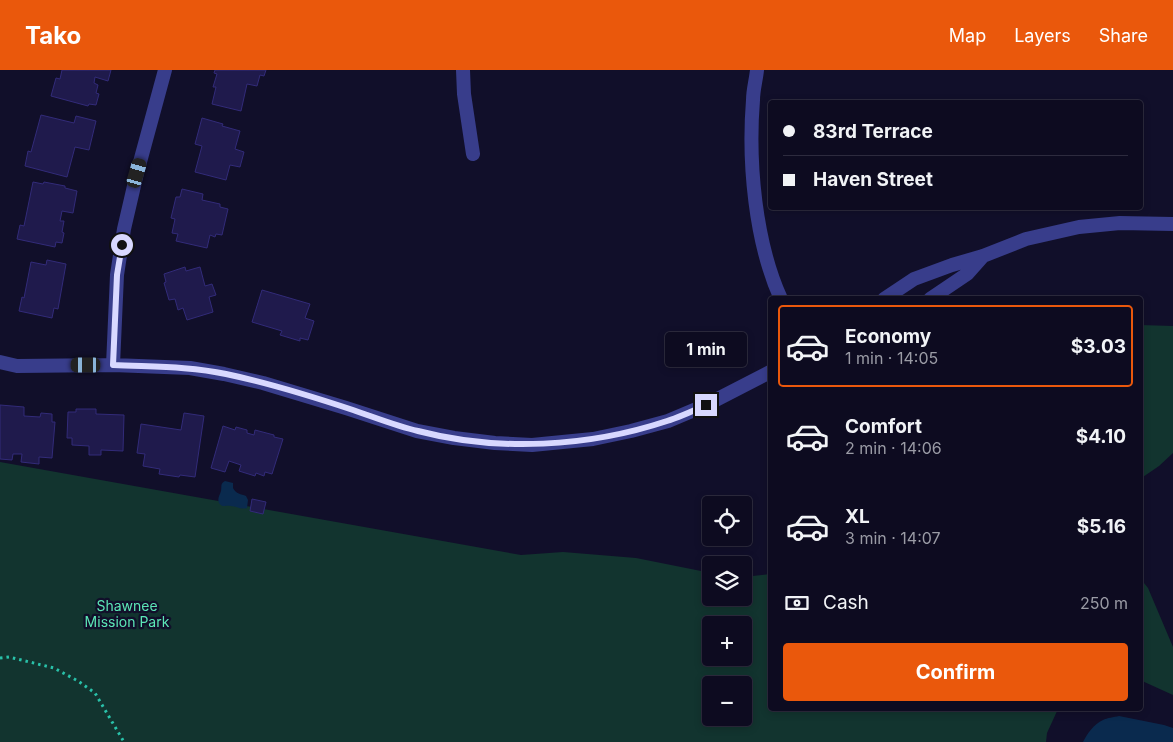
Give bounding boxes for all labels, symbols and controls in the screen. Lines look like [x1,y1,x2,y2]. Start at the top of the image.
text: Tako [25,21,81,50]
text: Map [949,25,986,46]
text: Layers [1014,25,1071,46]
text: Share [1099,25,1148,46]
text: 83rd Terrace [813,120,933,143]
car [125,157,148,189]
text: Haven Street [813,168,933,191]
route start [111,234,133,256]
icon: car [785,324,830,369]
text: Economy [845,325,931,348]
callout: 1 min [665,332,747,368]
text: $3.03 [1071,335,1126,358]
text: 1 min [686,339,726,359]
text: 1 min · 14:05 [845,348,938,368]
car [71,358,101,373]
route end [695,394,717,416]
icon: car [785,414,830,459]
text: Comfort [845,415,922,438]
text: $4.10 [1076,425,1126,448]
text: 2 min · 14:06 [845,438,942,458]
map controls [702,496,752,726]
button: locate [702,496,752,546]
icon: car [785,504,830,549]
text: XL [845,505,870,528]
text: $5.16 [1077,515,1126,538]
text: 3 min · 14:07 [845,528,941,548]
button: layers [702,556,752,606]
icon: cash [783,589,811,617]
text: Cash [823,591,869,614]
text: 250 m [1080,593,1128,613]
park label: Shawnee Mission Park [85,597,170,630]
button: + [702,616,752,666]
button: Confirm [783,643,1128,701]
button: − [702,676,752,726]

